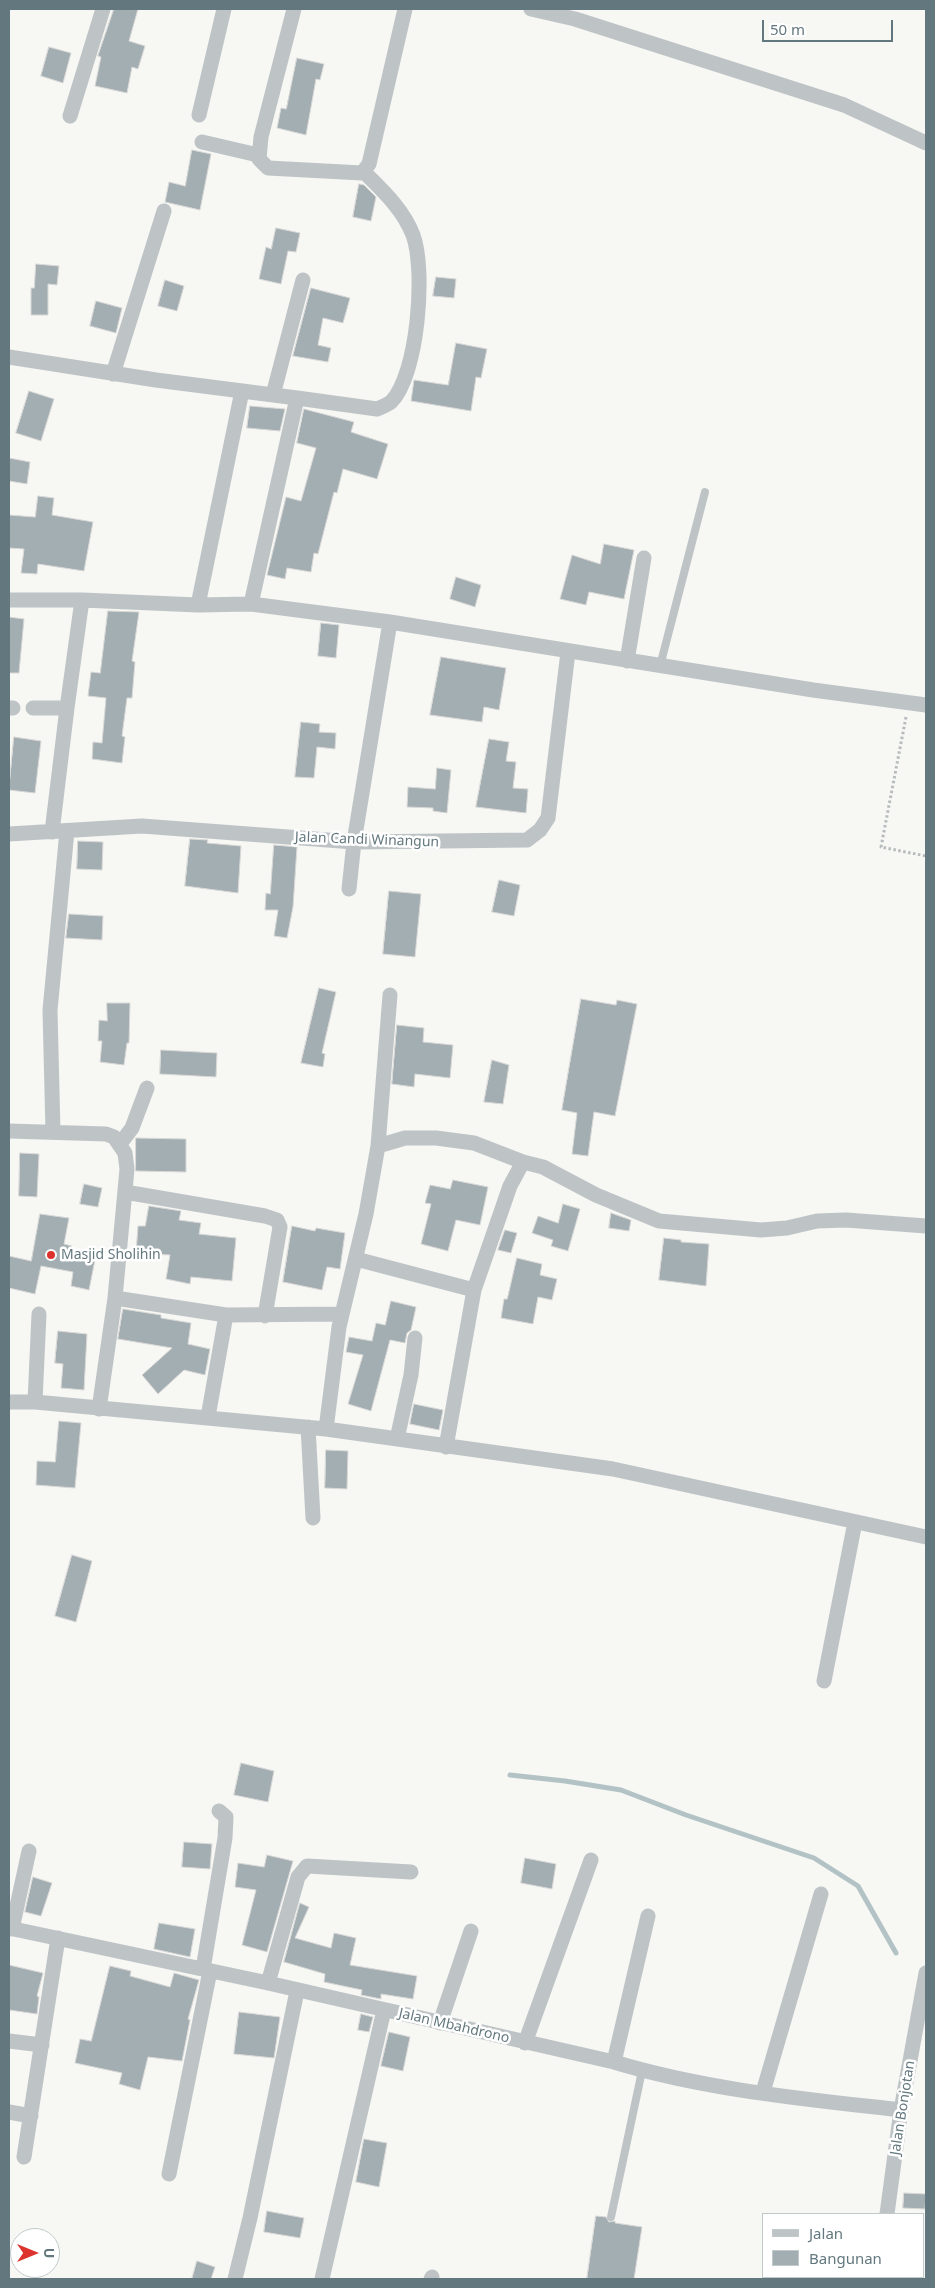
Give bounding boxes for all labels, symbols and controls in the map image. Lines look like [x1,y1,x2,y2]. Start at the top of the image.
scale bar [765,10,896,42]
text: 50 m [770,19,805,39]
street label: Jalan Candi Winangun [295,829,439,851]
place label: Masjid Sholihin [61,1247,161,1263]
marker: Masjid Sholihin [45,1249,57,1261]
street label: Jalan Mbahdrono [397,2005,511,2047]
street label: Jalan Bonjotan [887,2060,919,2156]
legend [762,2213,925,2278]
text: Jalan [809,2223,843,2243]
north arrow [10,2228,60,2278]
text: U [40,2248,59,2258]
text: Bangunan [809,2248,882,2268]

